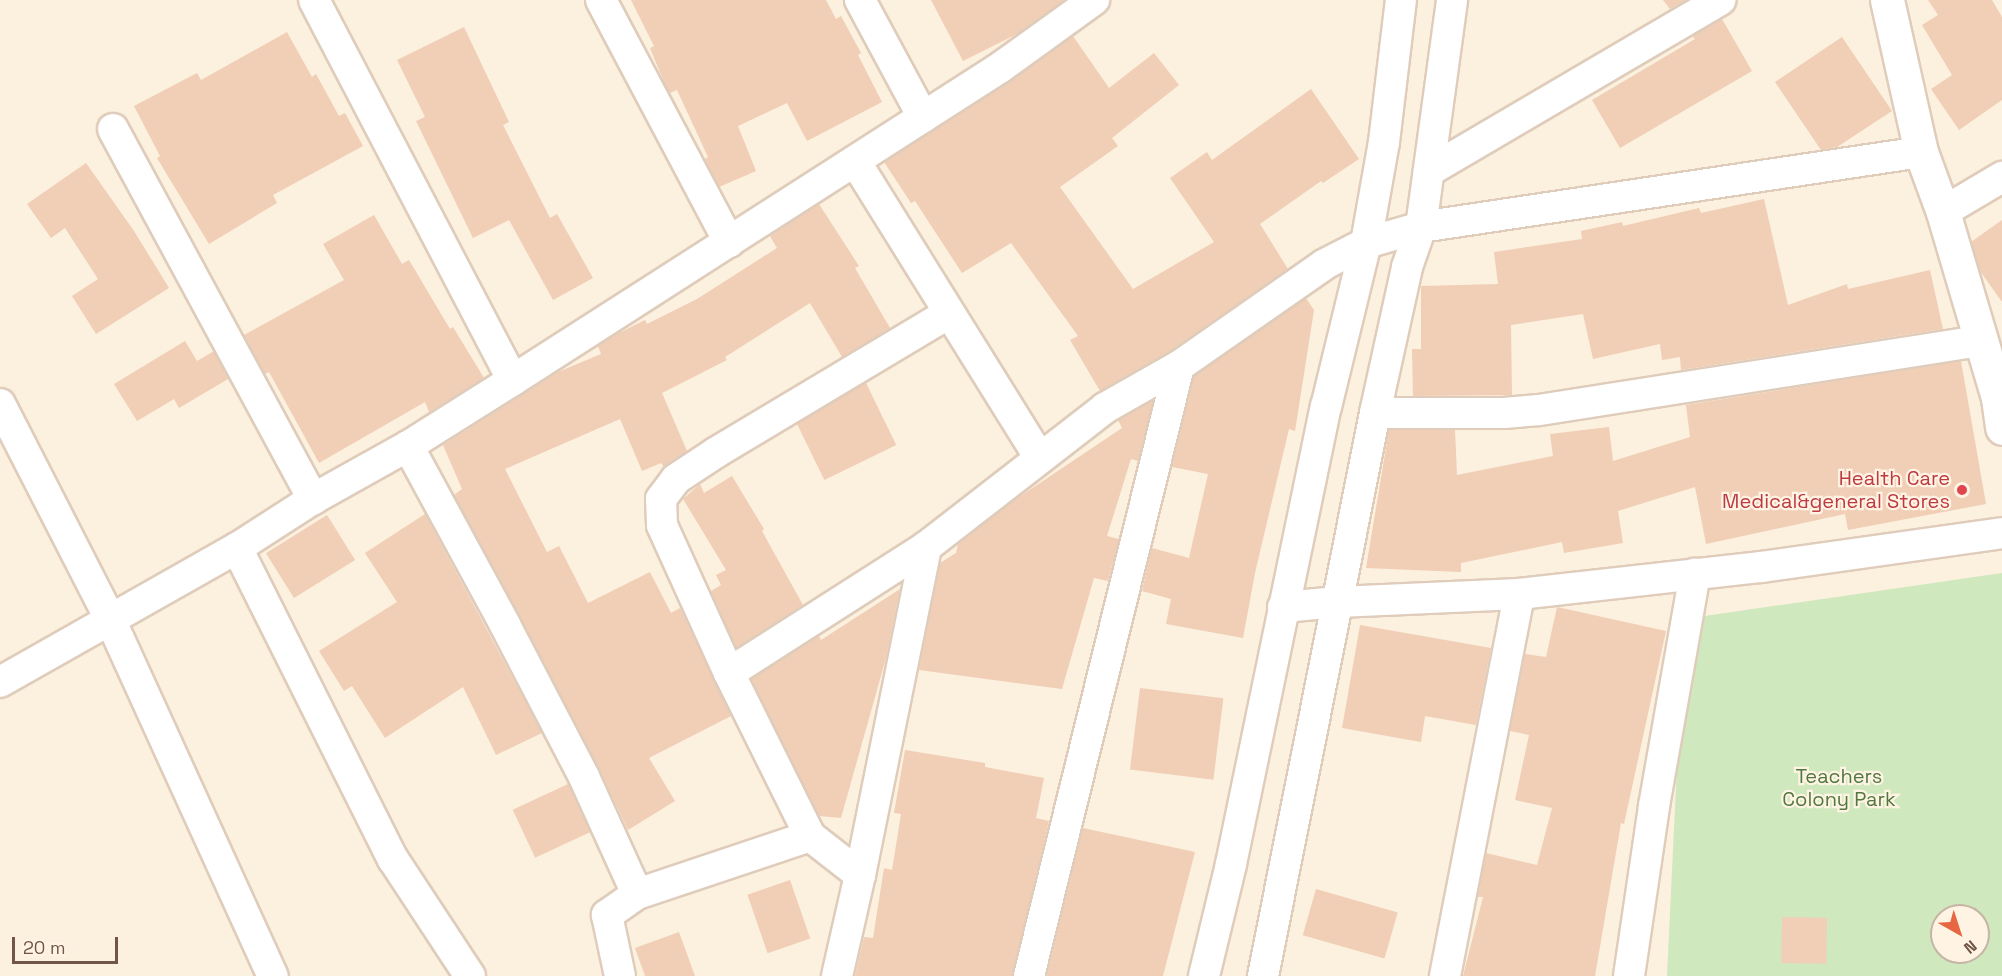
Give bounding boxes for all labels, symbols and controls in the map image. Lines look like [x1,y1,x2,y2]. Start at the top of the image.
place label: Health Care Medical&general Stores [1722,466,1950,513]
marker: Health Care Medical&general Stores [1955,483,1969,497]
park label: Teachers Colony Park [1782,765,1896,812]
north arrow [1930,904,1990,964]
scale bar [15,925,122,963]
text: N [1960,935,1981,958]
text: 20 m [23,936,66,959]

